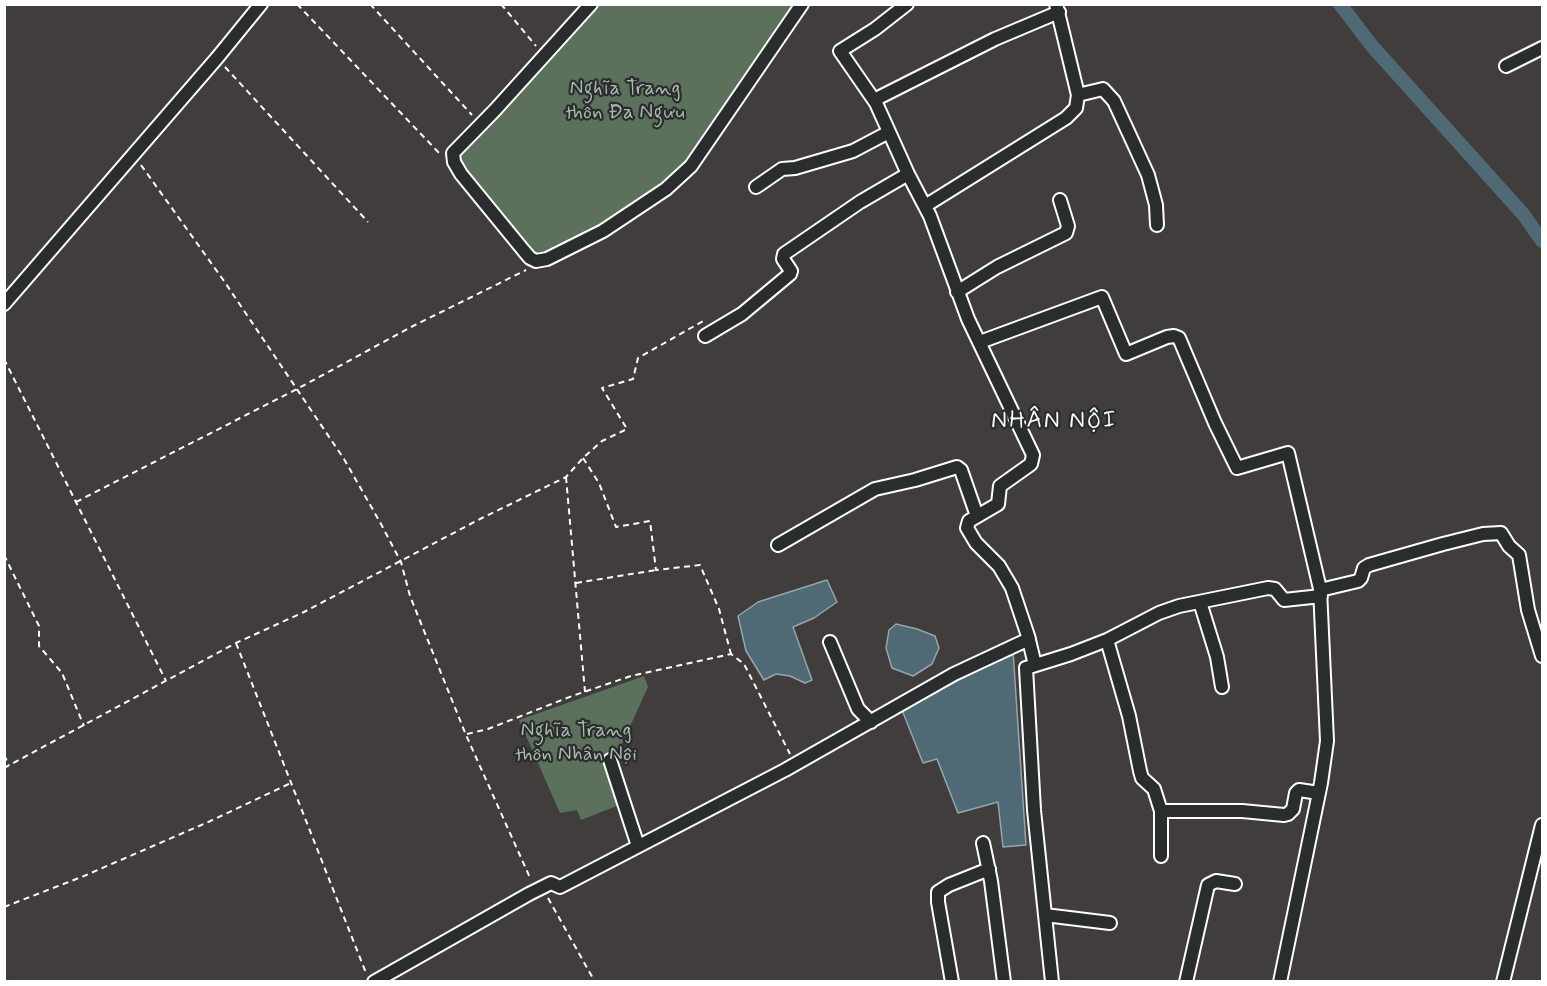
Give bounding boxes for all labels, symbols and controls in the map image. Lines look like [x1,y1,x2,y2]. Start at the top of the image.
park label: Nghĩa Trang thôn Đa Ngưu [565,77,685,127]
district label: NHÂN NỘI [992,408,1116,436]
park label: Nghĩa Trang thôn Nhân Nội [515,719,637,769]

